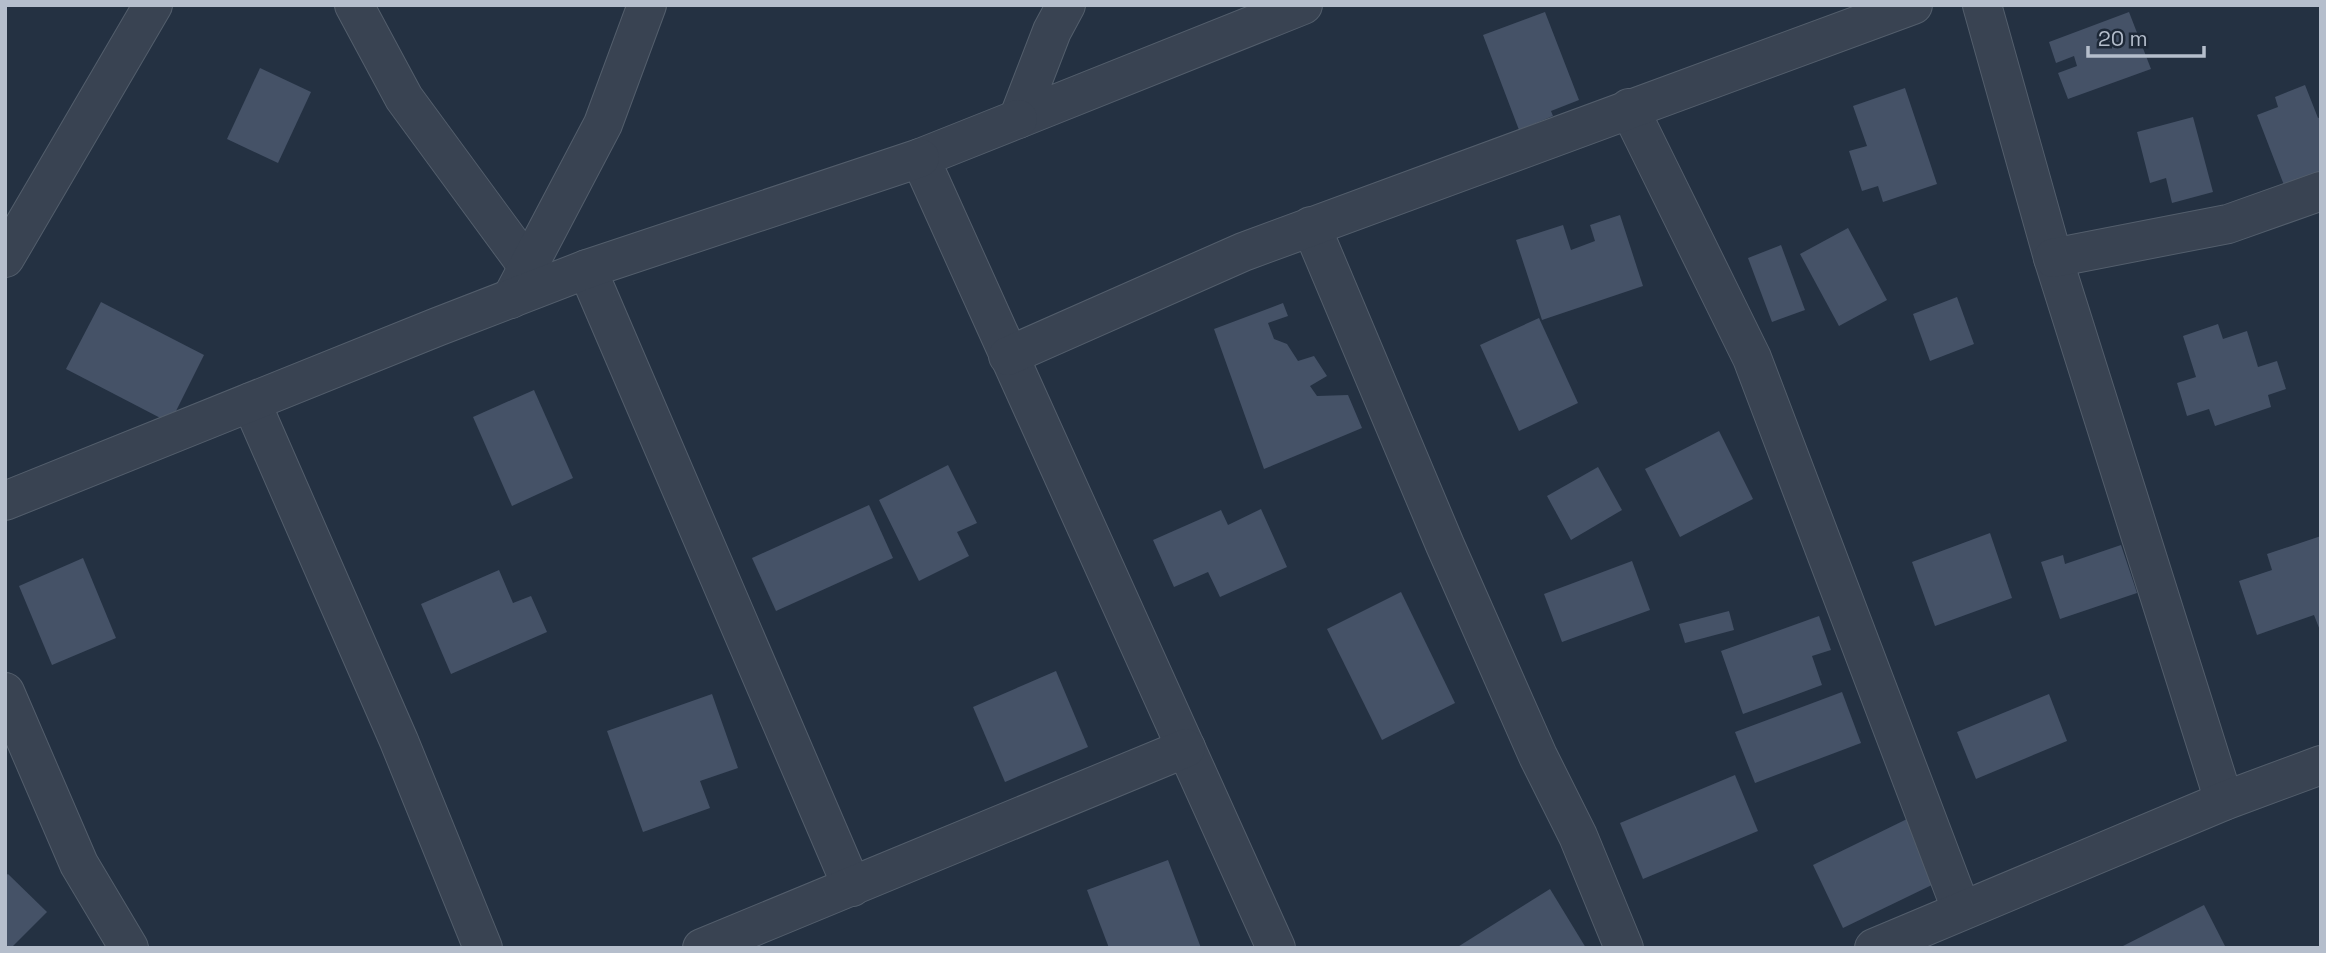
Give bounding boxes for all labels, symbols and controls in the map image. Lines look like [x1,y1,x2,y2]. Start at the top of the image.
scale bar [2088,14,2204,58]
text: 20 m [2098,25,2148,52]

